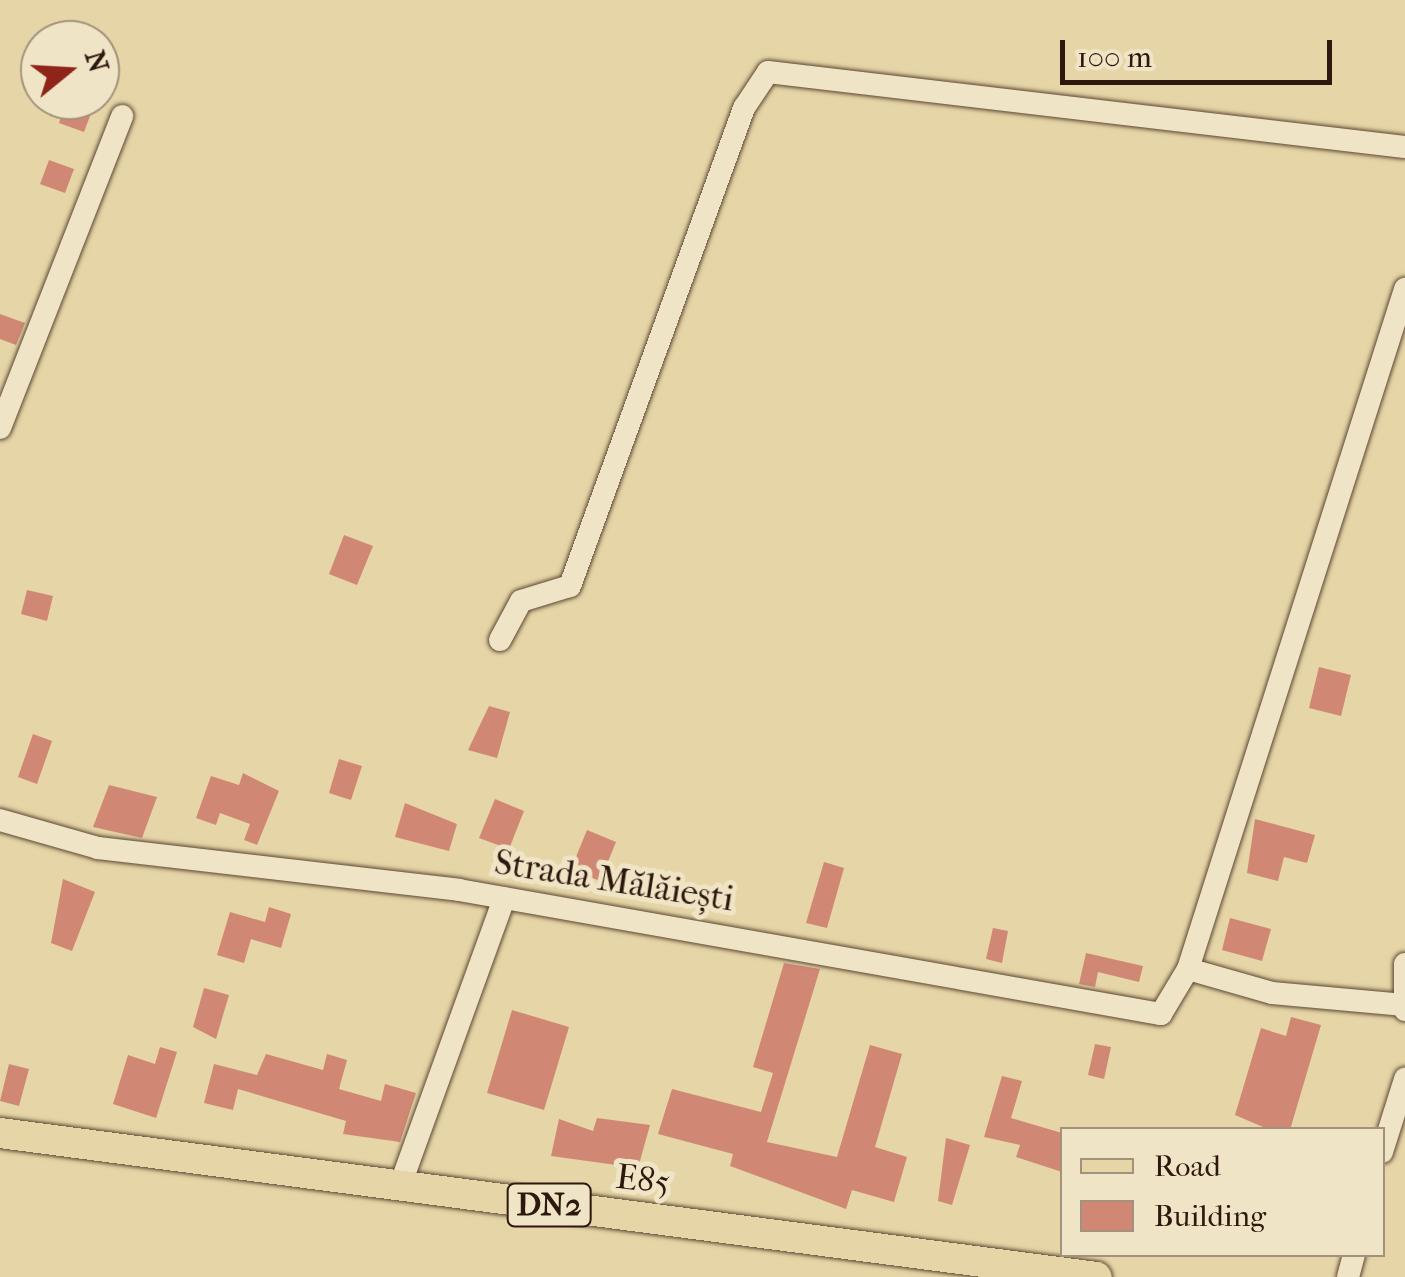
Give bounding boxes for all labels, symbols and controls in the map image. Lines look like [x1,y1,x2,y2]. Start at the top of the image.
north arrow [20,20,120,120]
scale bar [1065,20,1338,82]
text: 100 m [1077,40,1152,75]
text: N [78,46,116,76]
street label: Strada Mălăiești [491,841,737,921]
legend [1060,1127,1385,1257]
text: Road [1154,1149,1221,1184]
street label: E85 [614,1156,672,1204]
road number: DN2 [506,1178,592,1232]
text: Building [1154,1199,1266,1234]

